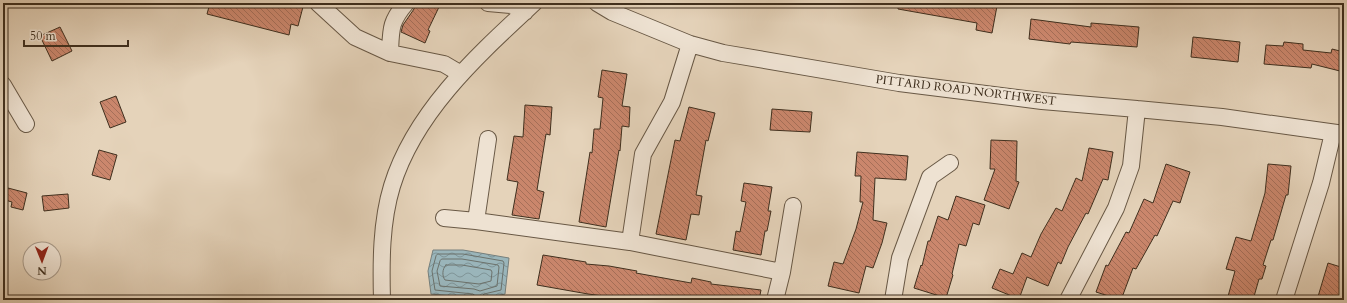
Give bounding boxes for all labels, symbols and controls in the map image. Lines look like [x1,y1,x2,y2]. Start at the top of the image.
scale bar [24,22,128,48]
text: 50 m [30,28,57,44]
street label: PITTARD ROAD NORTHWEST [875,71,1058,109]
north arrow [22,241,62,281]
text: N [37,263,47,278]

